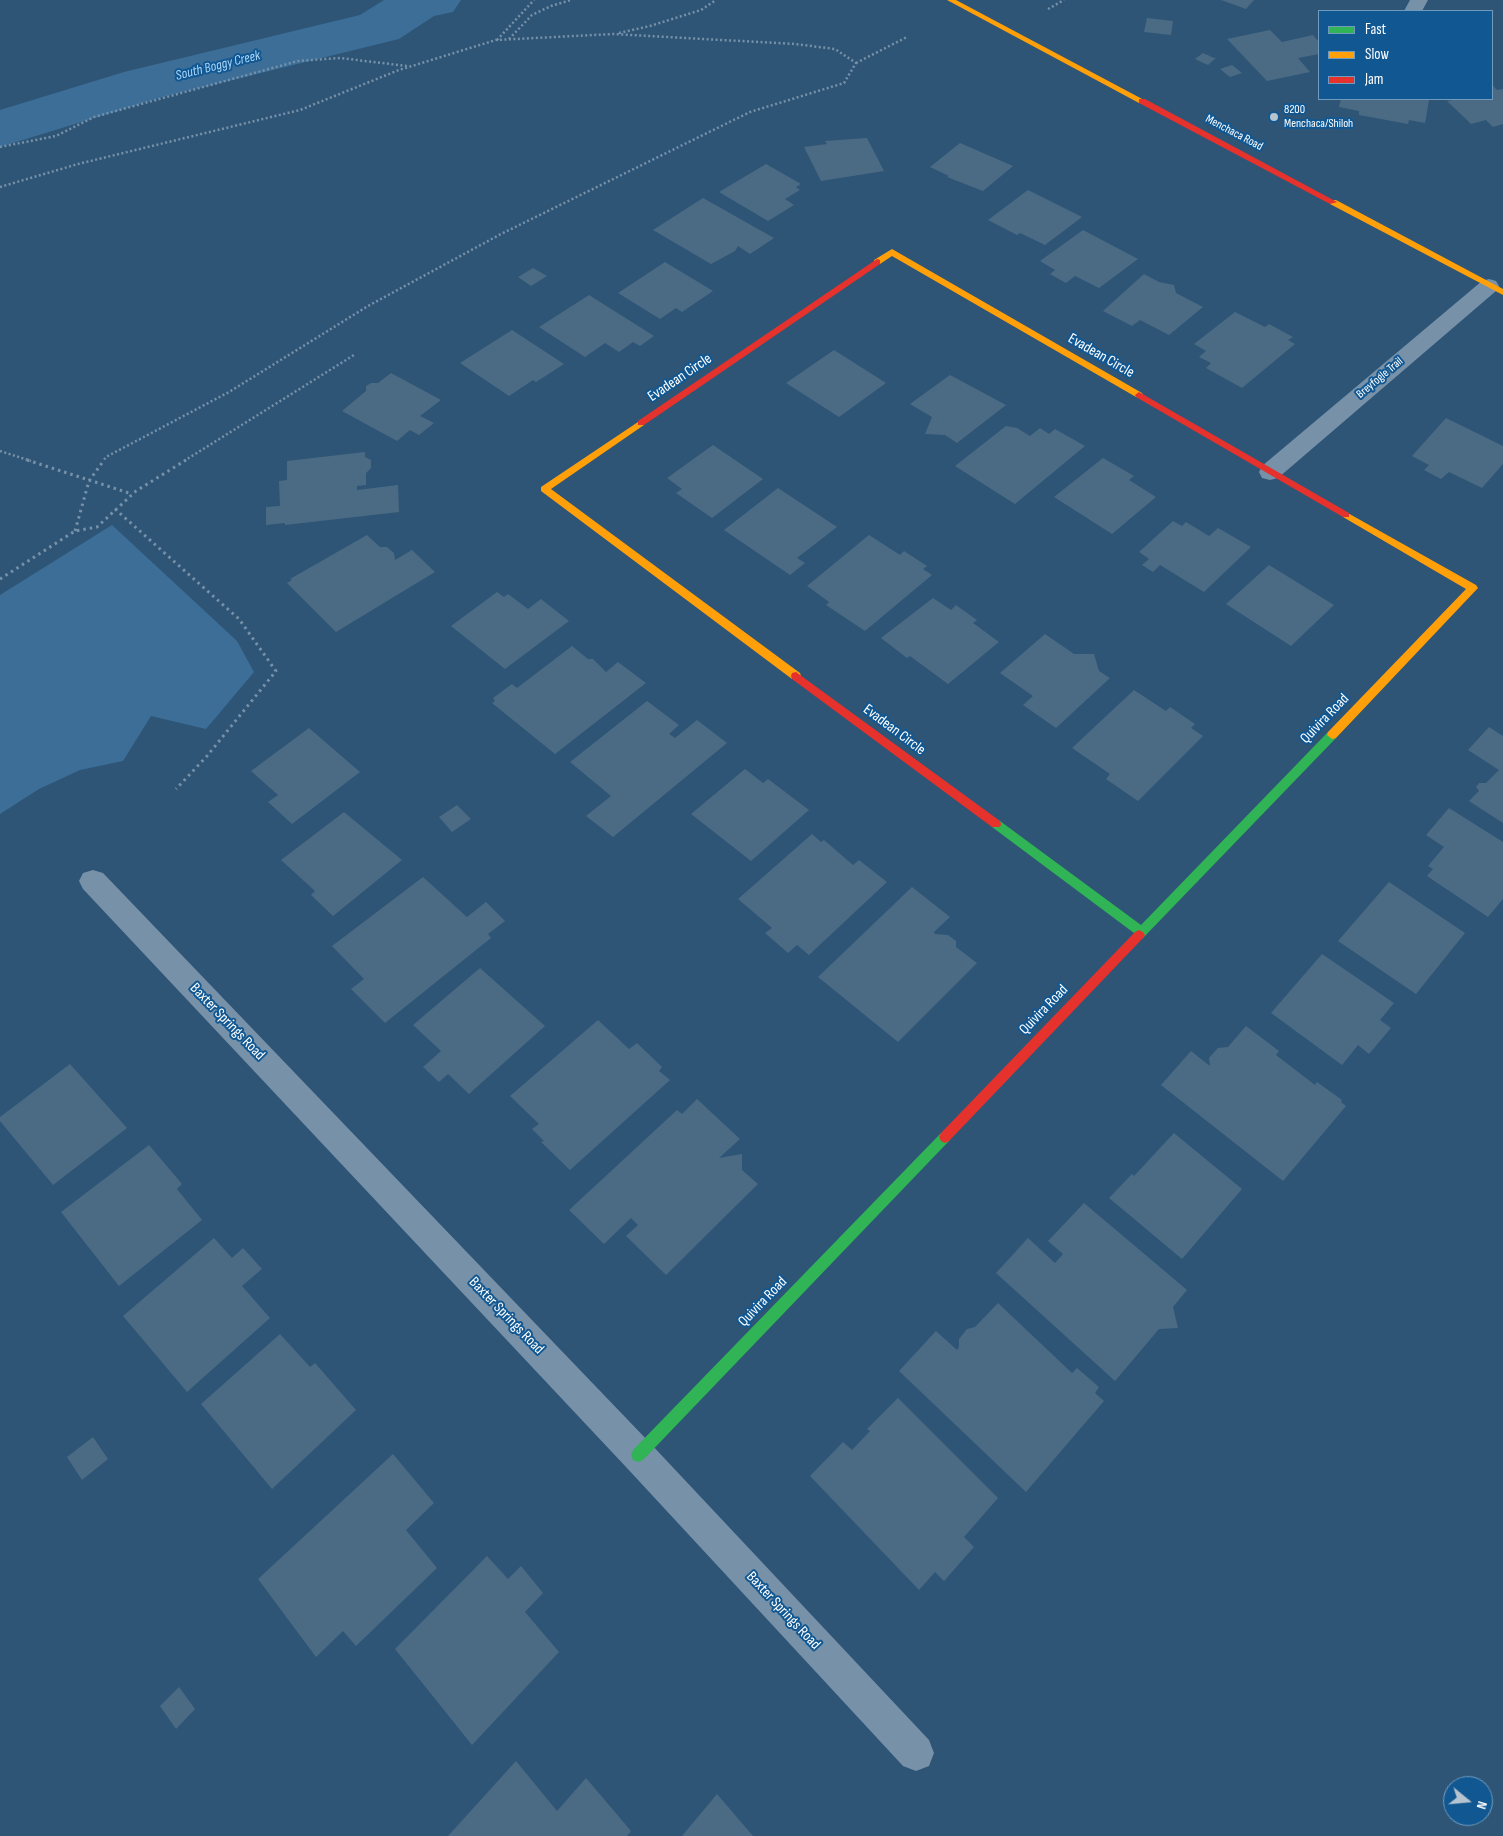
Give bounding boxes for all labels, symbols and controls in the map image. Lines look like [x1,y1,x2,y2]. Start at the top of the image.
legend [1318,10,1493,100]
text: Fast [1365,20,1386,39]
text: Slow [1365,45,1389,64]
water label: South Boggy Creek [174,47,262,85]
text: Jam [1365,70,1383,89]
place label: 8200 Menchaca/Shiloh [1284,103,1353,131]
marker: 8200 Menchaca/Shiloh [1268,111,1280,123]
street label: Menchaca Road [1203,112,1265,154]
street label: Evadean Circle [1065,330,1137,382]
street label: Evadean Circle [645,350,715,406]
street label: Breyfogle Trail [1354,354,1406,402]
street label: Quivira Road [1297,690,1353,748]
street label: Evadean Circle [859,701,929,759]
street label: Baxter Springs Road [186,980,268,1064]
street label: Quivira Road [1016,981,1072,1039]
street label: Quivira Road [735,1273,791,1331]
street label: Baxter Springs Road [465,1274,547,1358]
street label: Baxter Springs Road [742,1568,824,1654]
north arrow [1443,1776,1493,1826]
text: N [1473,1799,1491,1811]

